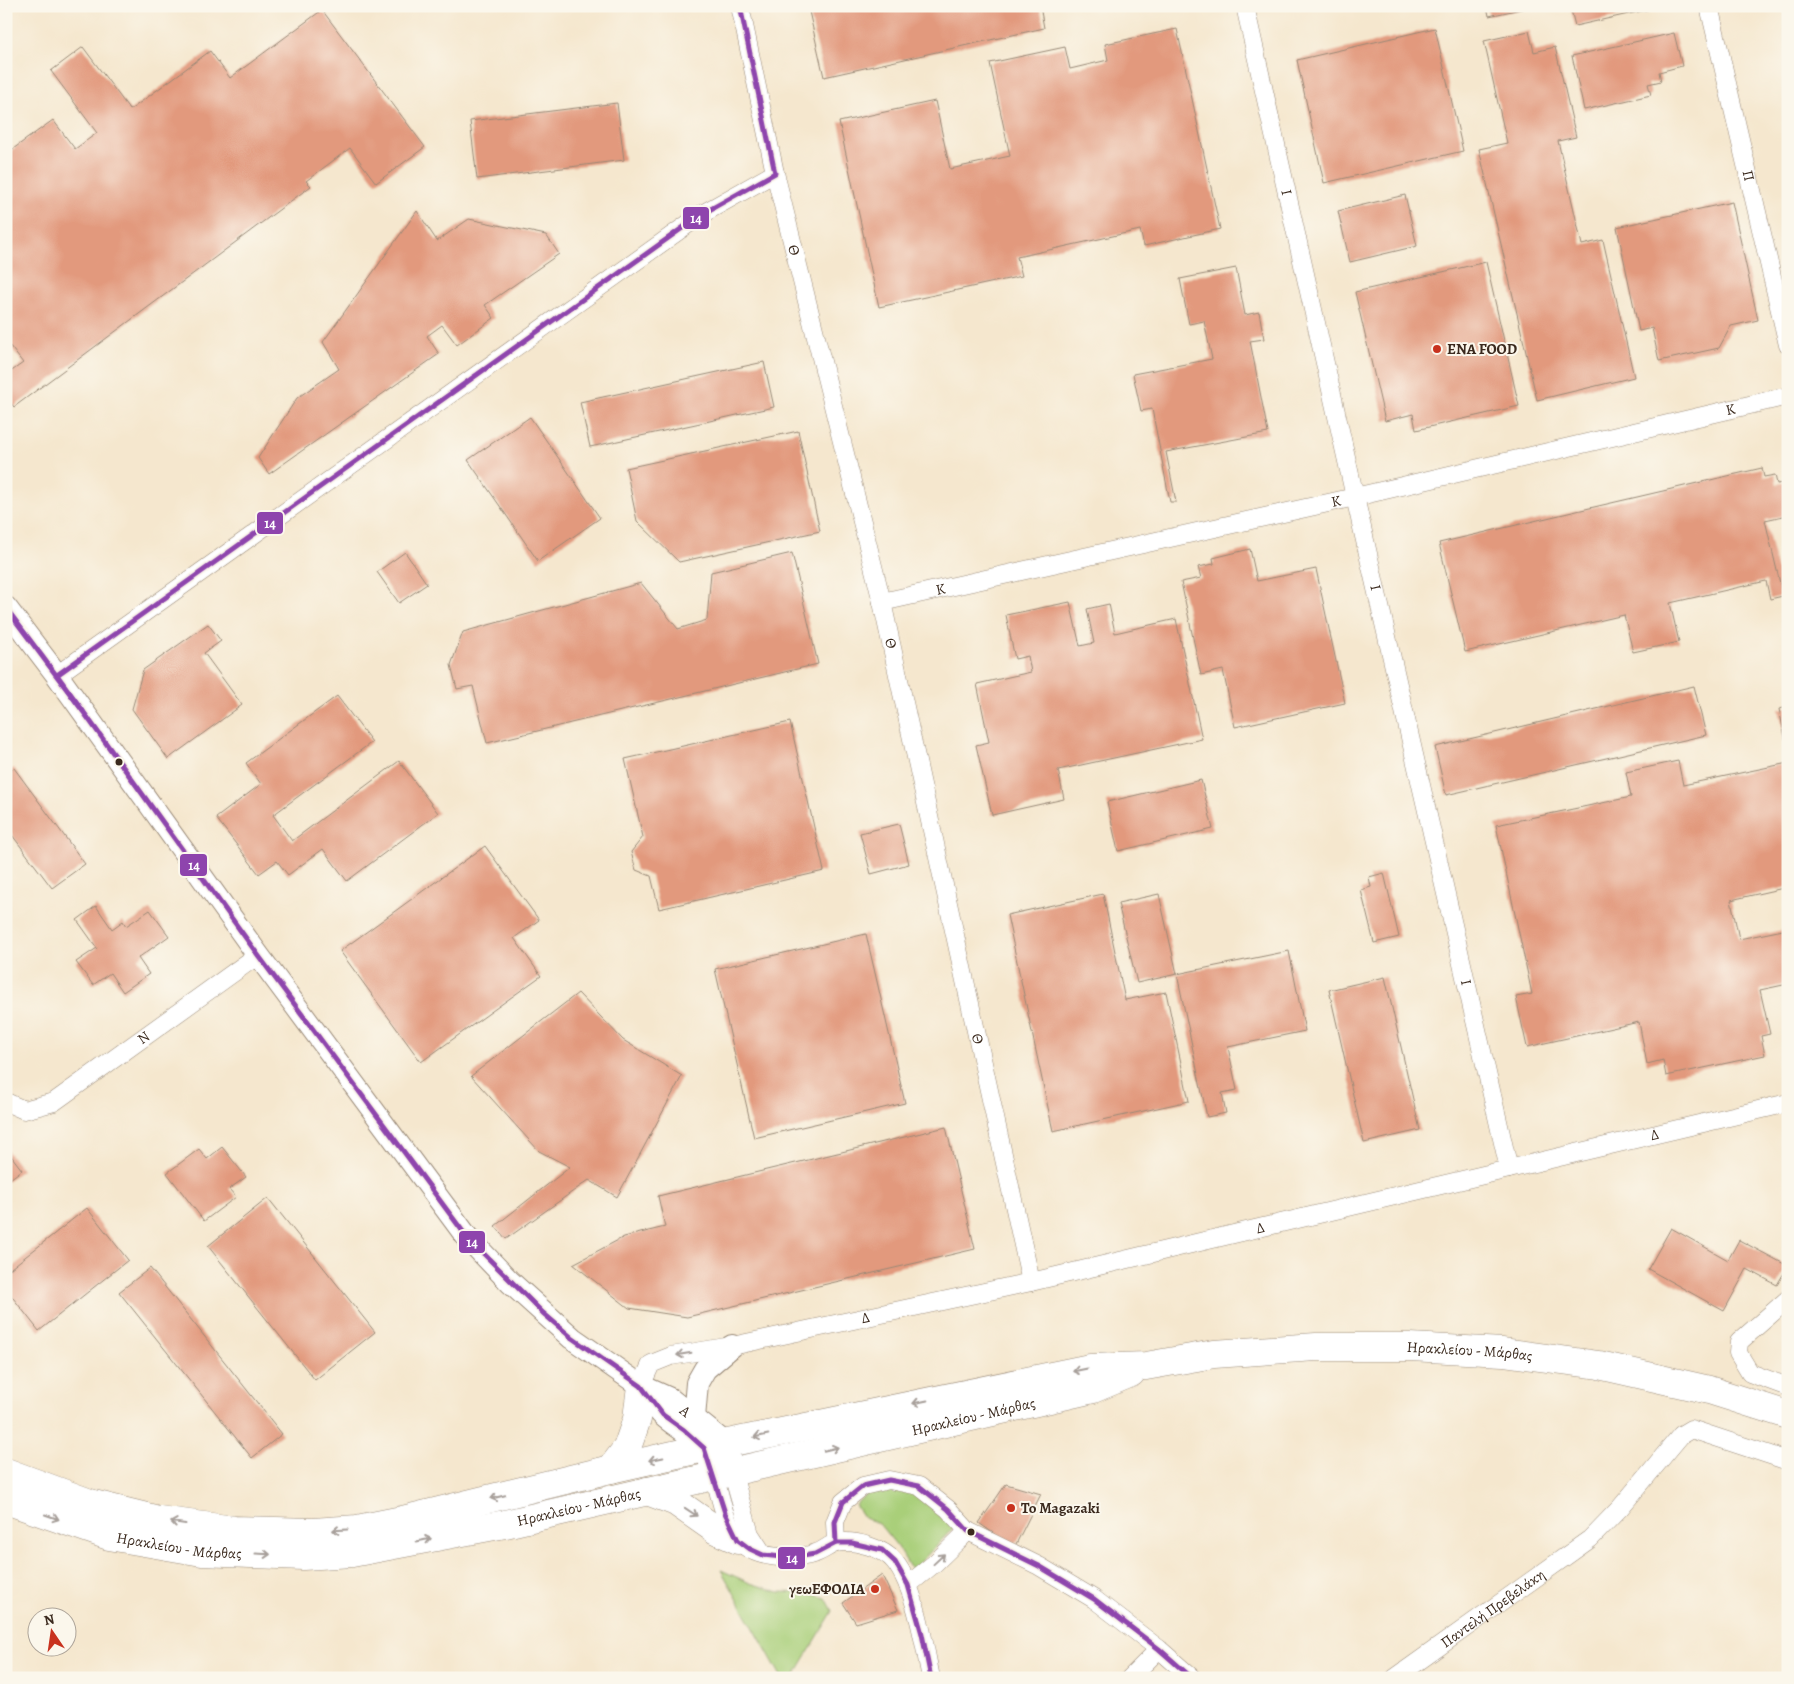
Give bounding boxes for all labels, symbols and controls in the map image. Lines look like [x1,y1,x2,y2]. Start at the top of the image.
street label: Π [1738,168,1759,183]
street label: Ι [1276,188,1297,197]
line badge: 14 [682,206,710,230]
text: 14 [690,209,702,228]
street label: Θ [783,243,805,257]
place label: ENA FOOD [1447,339,1517,359]
marker: ENA FOOD [1431,343,1443,355]
street label: Κ [1724,398,1738,420]
street label: Κ [1329,490,1343,512]
line badge: 14 [256,511,284,535]
text: 14 [264,514,276,533]
street label: Κ [934,578,948,600]
street label: Ι [1365,583,1386,592]
street label: Θ [880,636,902,650]
unlabelled marker [114,757,124,767]
line badge: 14 [179,853,208,877]
text: 14 [188,856,200,875]
street label: Ι [1456,977,1477,987]
street label: Ν [133,1026,154,1049]
street label: Θ [967,1032,989,1046]
street label: Δ [1648,1124,1661,1145]
street label: Δ [1254,1217,1267,1238]
line badge: 14 [458,1230,486,1254]
text: 14 [466,1233,478,1252]
street label: Δ [859,1307,872,1328]
street label: Ηρακλείου - Μάρθας [1406,1337,1534,1366]
one-way arrow [676,1350,692,1360]
one-way arrow [1072,1366,1088,1375]
street label: Ηρακλείου - Μάρθας [910,1393,1037,1440]
one-way arrow [913,1398,929,1407]
street label: Α [675,1400,695,1422]
one-way arrow [754,1432,770,1441]
one-way arrow [823,1443,839,1453]
one-way arrow [649,1455,665,1464]
street label: Ηρακλείου - Μάρθας [515,1483,642,1531]
one-way arrow [491,1492,507,1502]
place label: To Magazaki [1021,1498,1100,1518]
marker: To Magazaki [1005,1502,1017,1514]
one-way arrow [684,1507,698,1517]
one-way arrow [44,1512,60,1522]
one-way arrow [170,1518,186,1528]
one-way arrow [332,1526,348,1535]
street label: Ηρακλείου - Μάρθας [115,1527,242,1564]
unlabelled marker [966,1527,976,1537]
one-way arrow [415,1535,431,1544]
line badge: 14 [777,1546,806,1570]
text: 14 [786,1549,798,1568]
one-way arrow [254,1550,270,1559]
one-way arrow [932,1553,945,1565]
street label: Παντελή Πρεβελάκη [1437,1564,1549,1652]
place label: γεωΕΦΟΔΙΑ [789,1579,866,1599]
marker: γεωΕΦΟΔΙΑ [869,1583,881,1595]
north arrow [28,1606,78,1656]
text: N [42,1609,56,1630]

